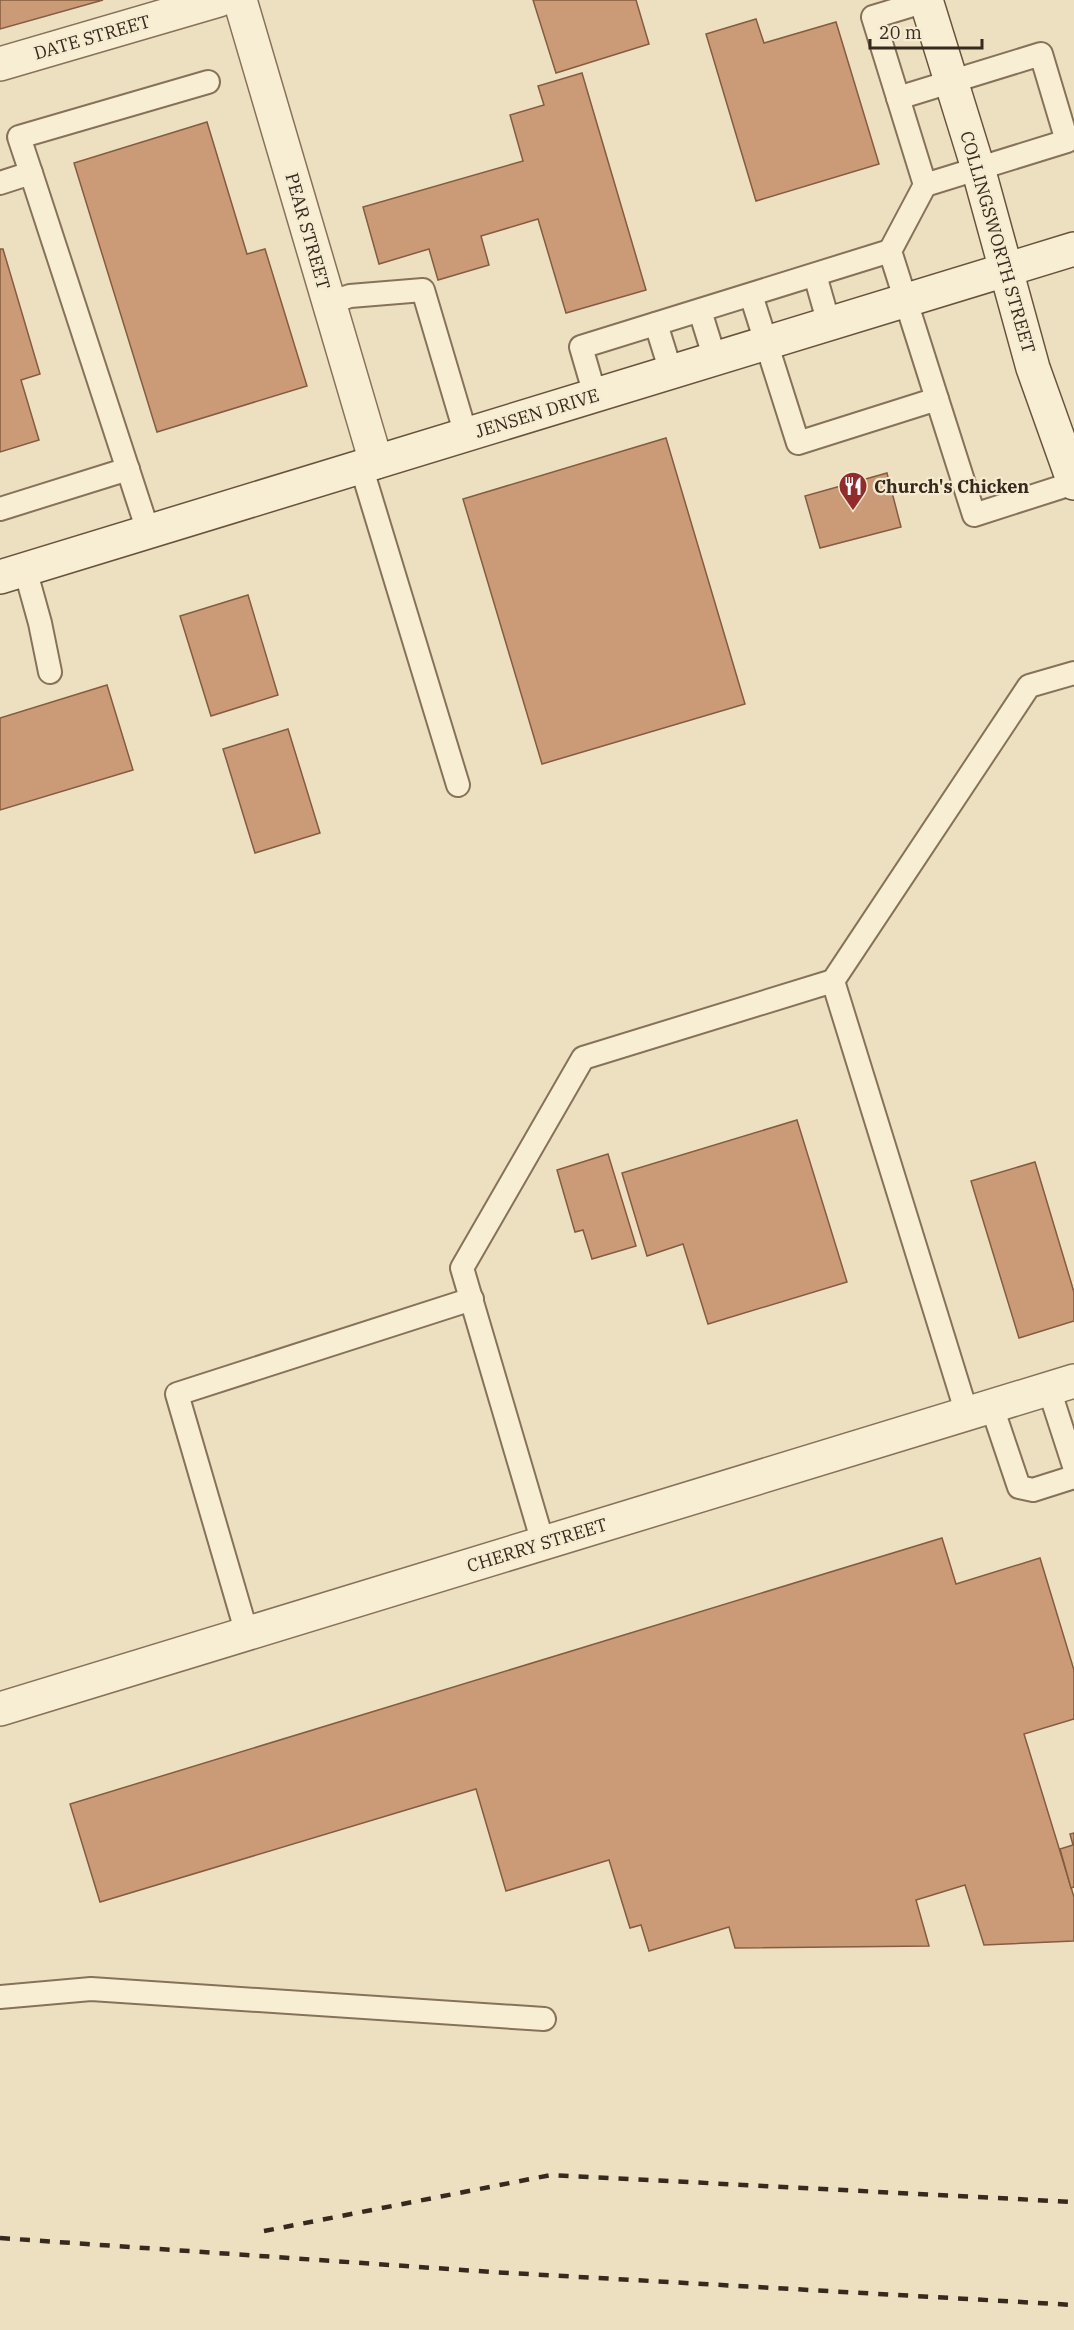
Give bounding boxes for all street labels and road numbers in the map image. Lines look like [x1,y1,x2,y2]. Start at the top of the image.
street label: DATE STREET [31,9,153,65]
street label: COLLINGSWORTH STREET [955,128,1041,356]
street label: PEAR STREET [280,170,336,292]
street label: JENSEN DRIVE [472,383,602,443]
street label: CHERRY STREET [464,1513,610,1577]

